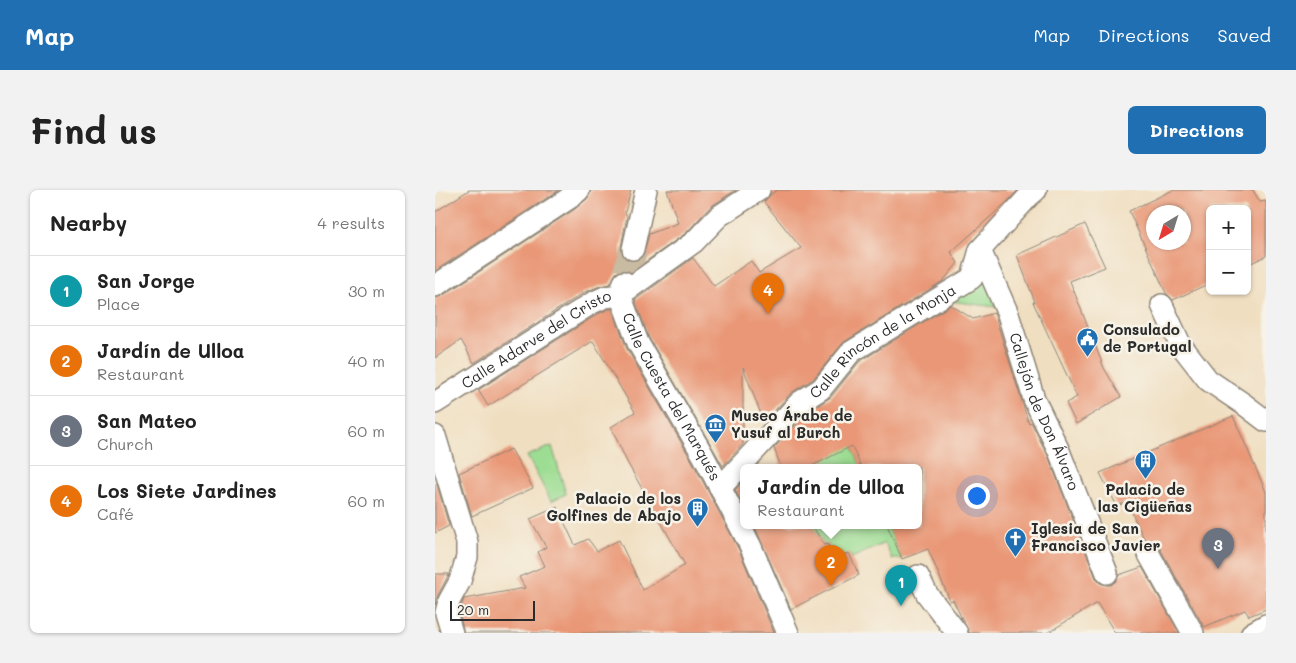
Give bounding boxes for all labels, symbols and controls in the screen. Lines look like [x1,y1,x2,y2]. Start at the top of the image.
text: Map [25,20,74,51]
text: Map [1033,23,1070,47]
text: Directions [1098,23,1190,47]
text: Saved [1218,23,1271,47]
button: Directions [1128,106,1266,154]
text: Find us [30,107,157,153]
north arrow [1146,205,1191,250]
map controls [1206,205,1251,295]
button: + [1206,205,1251,250]
text: Nearby [50,209,127,236]
text: 4 results [317,212,385,233]
button: − [1206,250,1251,295]
text: San Jorge [97,268,195,293]
pin: 4 [752,273,784,314]
street label: Calle Rincón de la Monja [806,279,959,403]
text: 1 [62,280,70,301]
text: 30 m [348,280,385,301]
street label: Calle Adarve del Cristo [457,285,613,393]
text: Place [97,293,140,314]
street label: Calle Cuesta del Marqués [618,310,726,484]
place label: Consulado de Portugal [1103,319,1191,356]
public building icon: Consulado de Portugal [1075,327,1099,358]
street label: Callejón de Don Álvaro [1005,330,1084,493]
text: Jardín de Ulloa [97,338,245,363]
text: 2 [62,350,70,371]
text: 40 m [348,350,385,371]
text: Restaurant [97,363,185,384]
place label: Museo Árabe de Yusuf al Burch [731,405,853,442]
text: San Mateo [97,408,197,433]
museum icon: Museo Árabe de Yusuf al Burch [703,413,727,444]
text: 3 [61,420,71,441]
text: 60 m [348,420,385,441]
text: Church [97,433,153,454]
building icon: Palacio de las Cigüeñas [1133,449,1157,480]
popup [740,464,922,529]
text: Jardín de Ulloa [757,474,905,499]
text: Los Siete Jardines [97,478,277,503]
place label: Palacio de las Cigüeñas [1098,479,1192,516]
your location [964,483,990,509]
place label: Palacio de los Golfines de Abajo [547,488,681,525]
text: 4 [61,490,71,511]
text: 60 m [348,490,385,511]
building icon: Palacio de los Golfines de Abajo [685,496,709,527]
text: Restaurant [757,499,845,520]
text: Café [97,503,134,524]
place label: Iglesia de San Francisco Javier [1031,518,1161,555]
church icon: Iglesia de San Francisco Javier [1003,526,1027,557]
pin: 3 [1202,528,1234,569]
pin: 2 [815,545,847,586]
pin: 1 [885,565,917,606]
scale bar [450,598,535,621]
text: 20 m [457,600,489,619]

